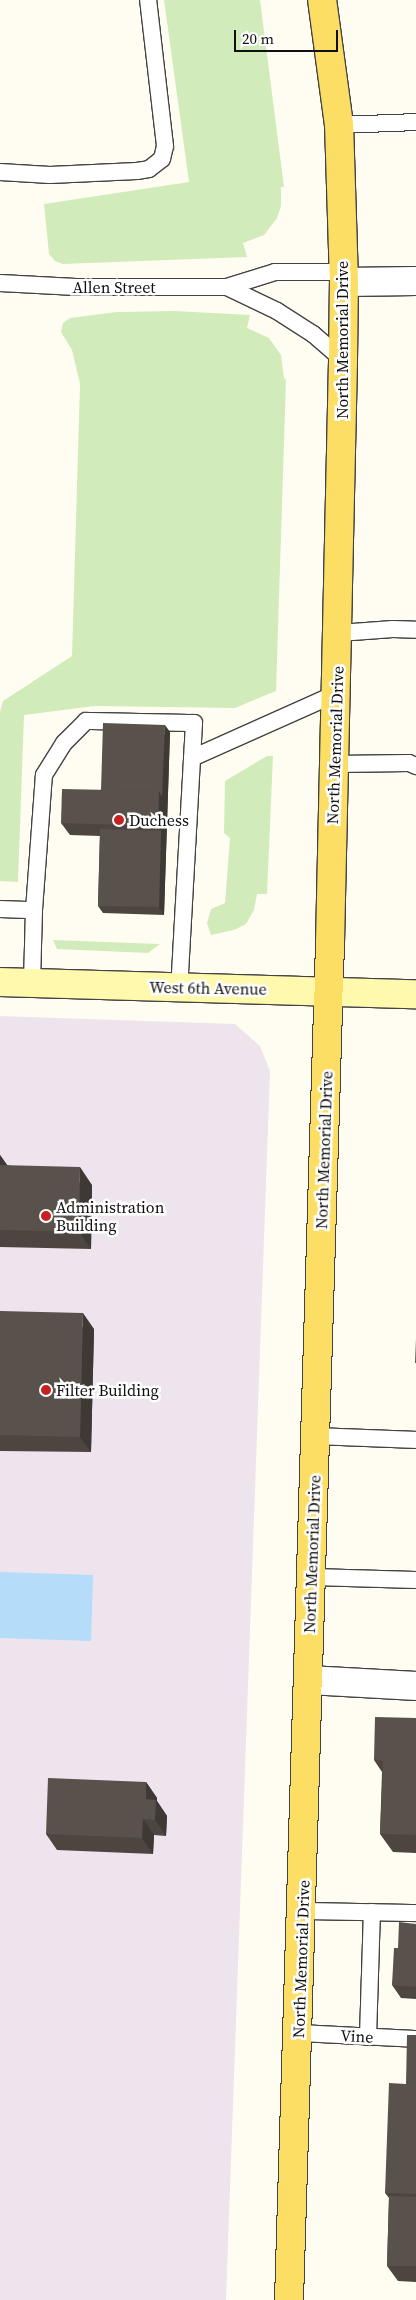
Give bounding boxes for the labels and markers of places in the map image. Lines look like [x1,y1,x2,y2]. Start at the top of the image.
place label: Duchess [129,810,189,830]
marker: Duchess [113,814,125,826]
place label: Administration Building [56,1197,164,1235]
marker: Administration Building [40,1210,52,1222]
place label: Filter Building [56,1380,159,1400]
marker: Filter Building [40,1384,52,1396]

